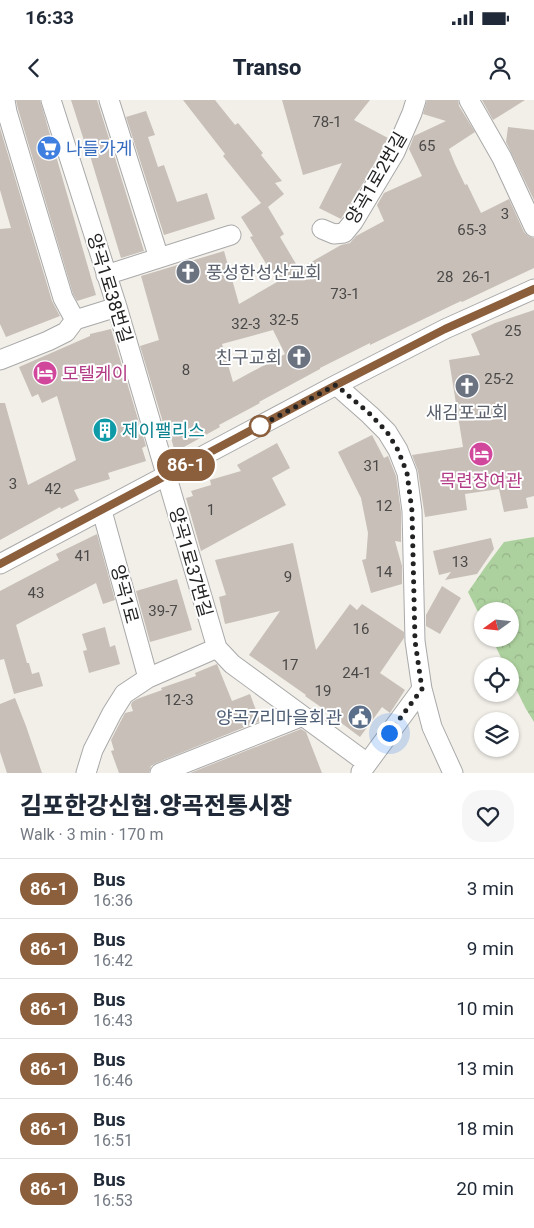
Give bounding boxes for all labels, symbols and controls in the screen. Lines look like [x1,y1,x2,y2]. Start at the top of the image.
text: 16:33 [25,6,74,29]
icon: back [20,54,48,82]
icon: person [486,54,514,82]
text: Transo [233,55,301,80]
house number: 78-1 [312,113,342,131]
street label: 양곡1로2번길 [341,128,411,228]
supermarket icon: 나들가게 [36,135,62,161]
house number: 65 [419,137,435,155]
place label: 나들가게 [66,138,132,159]
house number: 3 [501,205,509,223]
house number: 65-3 [457,221,487,239]
street label: 양곡1로38번길 [83,231,137,345]
church icon: 풍성한성산교회 [175,259,201,285]
place label: 풍성한성산교회 [206,262,322,283]
house number: 28 [437,268,453,286]
house number: 26-1 [462,268,492,286]
house number: 73-1 [330,285,360,303]
house number: 32-5 [269,311,299,329]
house number: 32-3 [231,315,261,333]
house number: 25 [505,322,521,340]
church icon: 친구교회 [286,344,312,370]
place label: 친구교회 [216,347,282,368]
hotel icon: 모텔케이 [32,360,58,386]
house number: 8 [182,361,190,379]
place label: 모텔케이 [62,363,128,384]
house number: 25-2 [484,370,514,388]
church icon: 새김포교회 [454,373,480,399]
place label: 새김포교회 [426,402,508,423]
unlabelled marker [249,415,271,437]
building icon: 제이팰리스 [92,417,118,443]
place label: 제이팰리스 [122,420,205,441]
hotel icon: 목련장여관 [468,441,494,467]
line badge: 86-1 [151,449,221,481]
text: 86-1 [167,454,205,475]
house number: 31 [364,457,380,475]
place label: 목련장여관 [440,470,523,491]
house number: 3 [9,475,17,493]
house number: 42 [45,480,61,498]
house number: 12 [376,497,392,515]
house number: 1 [207,501,215,519]
street label: 양곡1로37번길 [165,505,217,619]
house number: 41 [75,547,91,565]
house number: 13 [452,553,468,571]
street label: 양곡1로 [107,562,143,626]
house number: 14 [376,563,393,581]
house number: 9 [284,568,292,586]
house number: 43 [28,584,44,602]
house number: 39-7 [148,602,178,620]
north arrow [474,602,519,648]
map controls [474,602,519,757]
house number: 16 [353,620,369,638]
house number: 17 [282,656,298,674]
button: locate [474,657,519,702]
house number: 24-1 [342,664,372,682]
house number: 19 [315,682,331,700]
house number: 12-3 [164,691,194,709]
public building icon: 양곡7리마을회관 [347,704,373,730]
place label: 양곡7리마을회관 [216,707,342,728]
button: layers [474,712,519,757]
your location [377,721,402,746]
button: heart [462,790,514,842]
text: 김포한강신협.양곡전통시장 [20,792,292,820]
text: Walk · 3 min · 170 m [20,825,164,844]
text: Bus [93,868,126,891]
text: 3 min [467,877,514,900]
text: 86-1 [30,878,68,899]
text: 16:36 [93,891,133,910]
text: Bus [93,928,126,951]
text: 9 min [467,937,514,960]
text: 86-1 [30,938,68,959]
text: 16:42 [93,951,133,970]
text: Bus [93,988,126,1011]
text: 10 min [456,997,514,1020]
text: 86-1 [30,998,68,1019]
text: 16:43 [93,1011,133,1030]
text: Bus [93,1048,126,1071]
text: 13 min [456,1057,514,1080]
text: 86-1 [30,1058,68,1079]
text: 16:46 [93,1071,133,1090]
text: Bus [93,1108,126,1131]
text: 18 min [456,1117,514,1140]
text: 86-1 [30,1118,68,1139]
text: 16:51 [93,1131,133,1150]
text: Bus [93,1168,126,1191]
text: 20 min [456,1177,514,1200]
text: 86-1 [30,1178,68,1199]
text: 16:53 [93,1191,133,1210]

